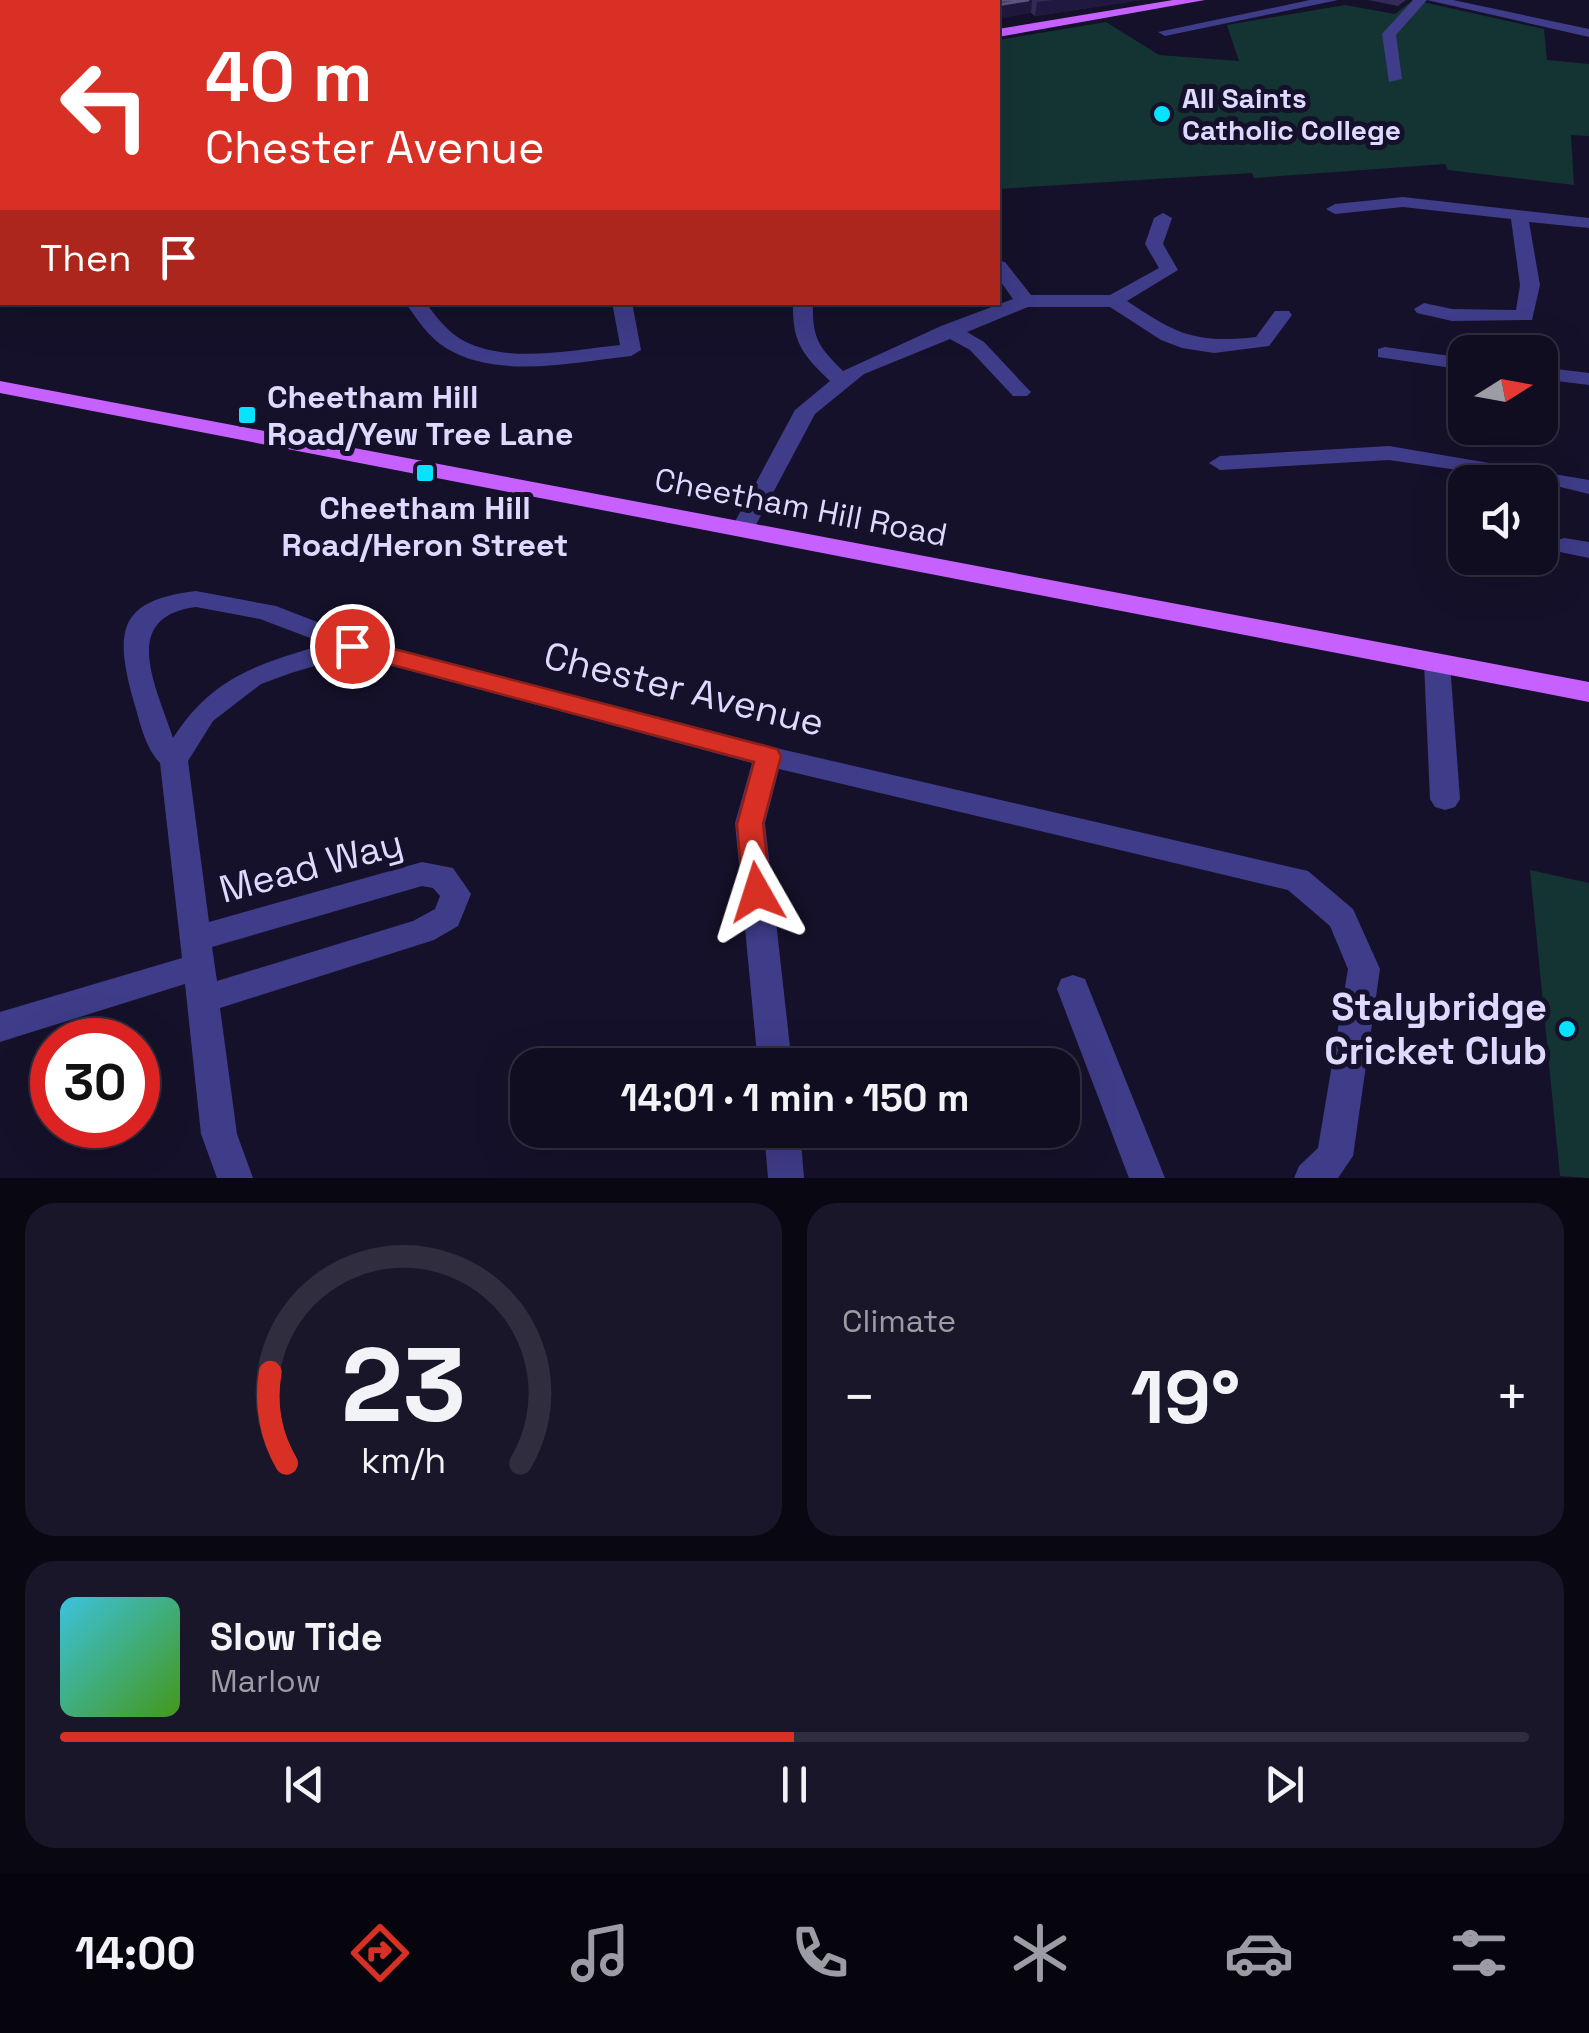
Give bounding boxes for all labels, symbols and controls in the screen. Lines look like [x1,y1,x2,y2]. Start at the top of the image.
text: 40 m [205,32,372,121]
icon: left [40,40,170,170]
place label: All Saints Catholic College [1182,80,1401,148]
marker: All Saints Catholic College [1151,103,1173,125]
text: Chester Avenue [205,119,545,176]
icon: arrive [151,230,206,285]
text: Then [40,234,131,282]
north arrow [1448,335,1558,445]
map controls [1448,335,1558,575]
place label: Cheetham Hill Road/Yew Tree Lane [267,377,573,454]
marker: Cheetham Hill Road/Yew Tree Lane [236,404,258,426]
street label: Cheetham Hill Road [651,459,951,555]
marker: Cheetham Hill Road/Heron Street [414,462,436,484]
button: sound [1448,465,1558,575]
place label: Cheetham Hill Road/Heron Street [282,488,568,565]
pin [310,604,395,689]
icon: arrive [325,619,380,674]
street label: Chester Avenue [539,631,829,747]
street label: Mead Way [214,818,408,914]
position arrow [705,840,809,944]
place label: Stalybridge Cricket Club [1324,983,1547,1075]
speed limit sign: 30 [30,1018,160,1148]
marker: Stalybridge Cricket Club [1556,1018,1578,1040]
text: 14:01 · 1 min · 150 m [620,1074,970,1122]
text: Climate [842,1301,956,1341]
text: 23 [341,1319,466,1451]
text: 19° [1131,1349,1240,1445]
text: − [842,1362,876,1432]
text: + [1495,1362,1529,1432]
text: km/h [361,1438,446,1483]
text: Slow Tide [210,1613,383,1661]
text: Marlow [210,1661,321,1701]
icon: previous [277,1757,332,1812]
icon: pause [767,1757,822,1812]
icon: next [1257,1757,1312,1812]
icon: directions [345,1918,415,1988]
icon: music [565,1918,635,1988]
icon: phone [785,1918,855,1988]
icon: climate [1005,1918,1075,1988]
icon: car [1224,1918,1294,1988]
icon: filters [1444,1918,1514,1988]
text: 14:00 [75,1925,196,1982]

